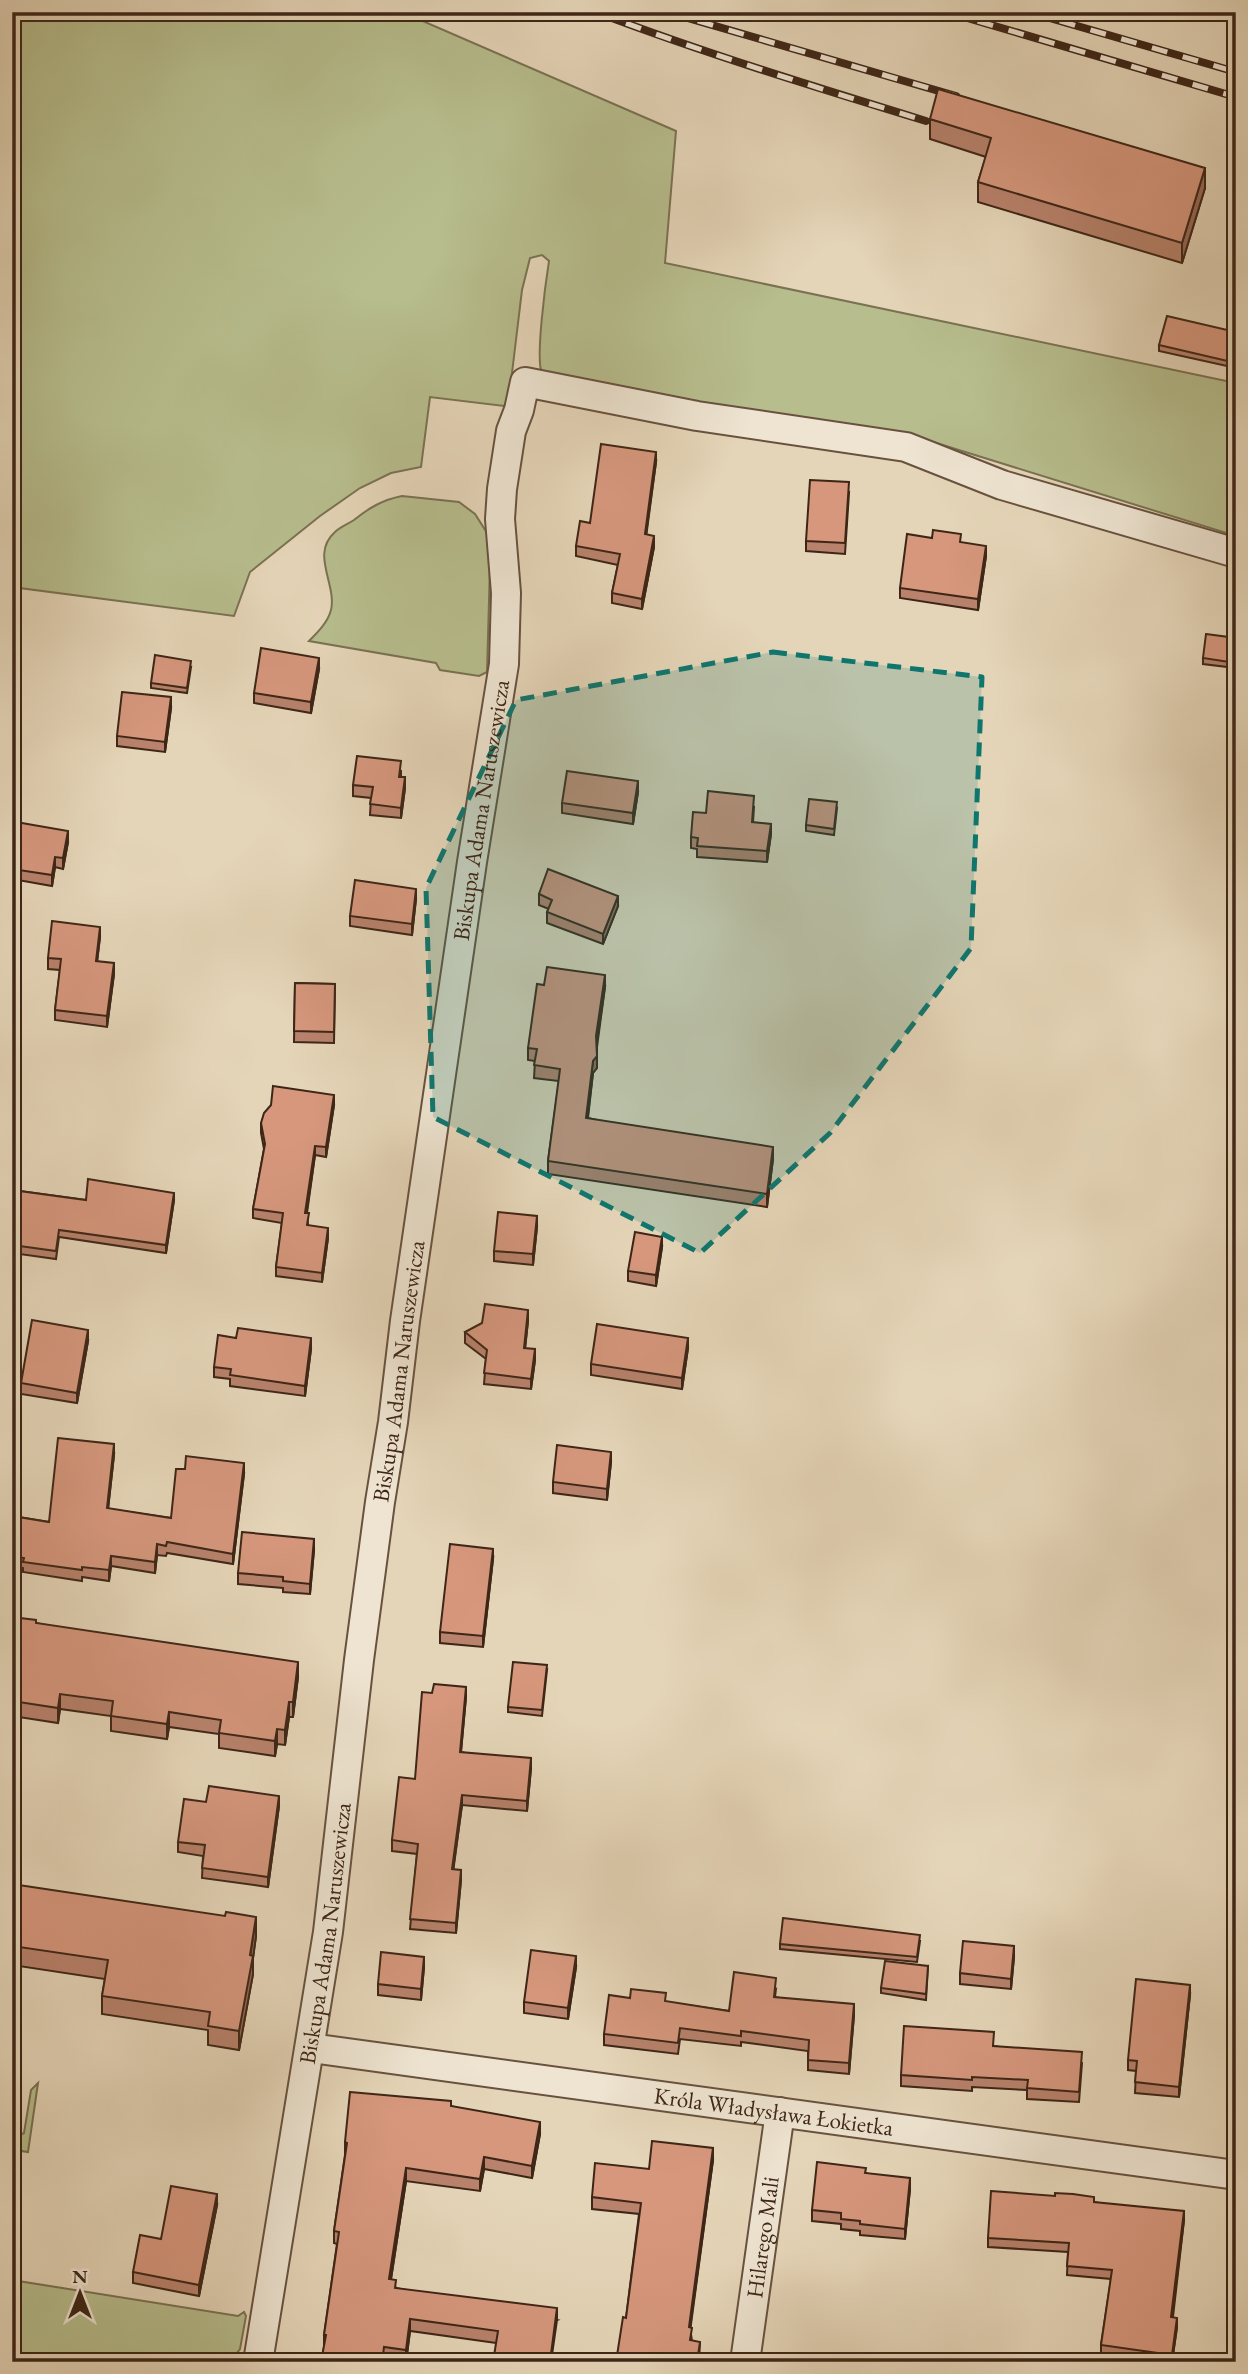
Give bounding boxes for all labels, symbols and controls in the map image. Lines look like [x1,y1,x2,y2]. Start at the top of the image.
street label: Biskupa Adama Naruszewicza [446,677,516,943]
street label: Biskupa Adama Naruszewicza [365,1238,432,1504]
street label: Biskupa Adama Naruszewicza [292,1800,358,2066]
street label: Króla Władysława Łokietka [652,2080,896,2143]
street label: Hilarego Mali [739,2174,786,2300]
north arrow [46,2258,116,2328]
text: N [72,2264,88,2289]

